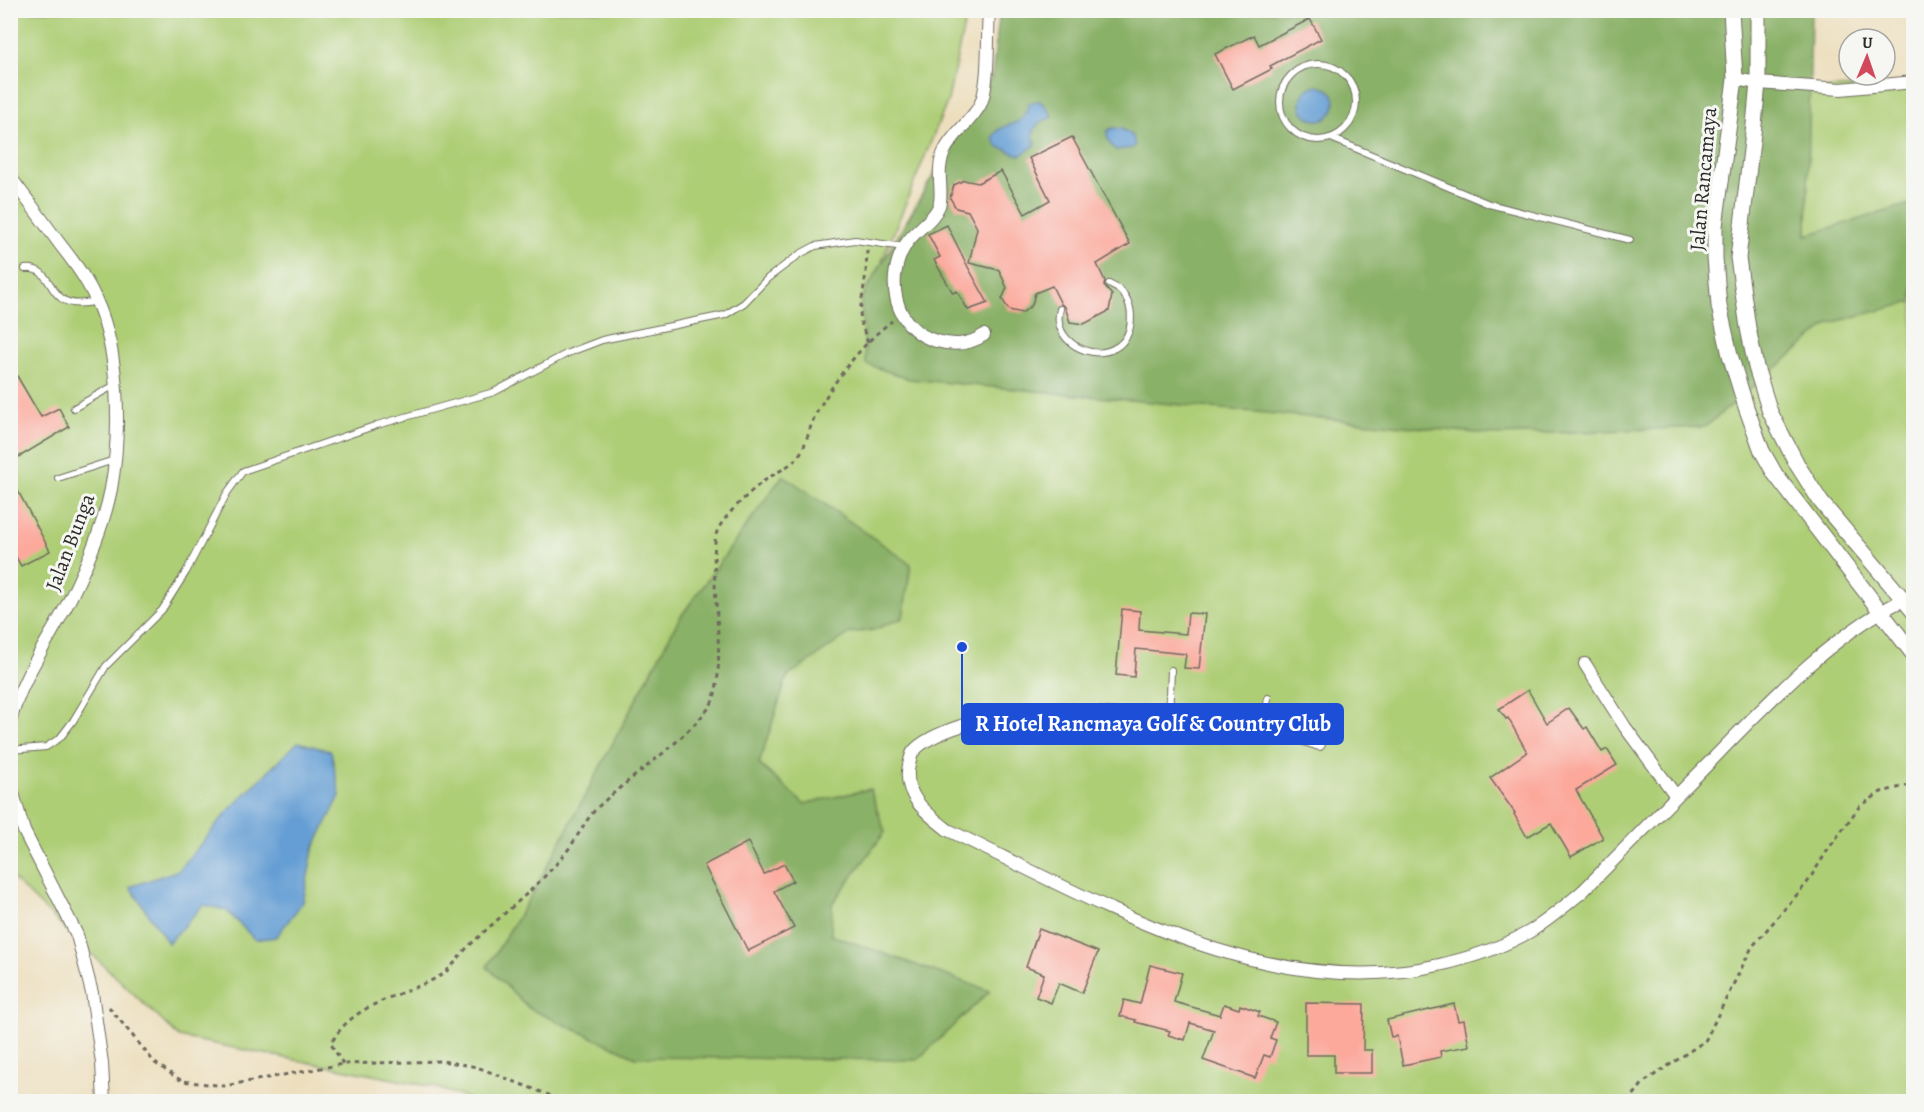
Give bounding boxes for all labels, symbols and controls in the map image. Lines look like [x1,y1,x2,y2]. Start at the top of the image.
north arrow [1837,27,1897,87]
text: U [1862,32,1874,54]
street label: Jalan Rancamaya [1683,106,1723,252]
street label: Jalan Bunga [39,489,101,595]
callout: R Hotel Rancmaya Golf & Country Club [962,704,1343,744]
text: R Hotel Rancmaya Golf & Country Club [975,709,1331,739]

